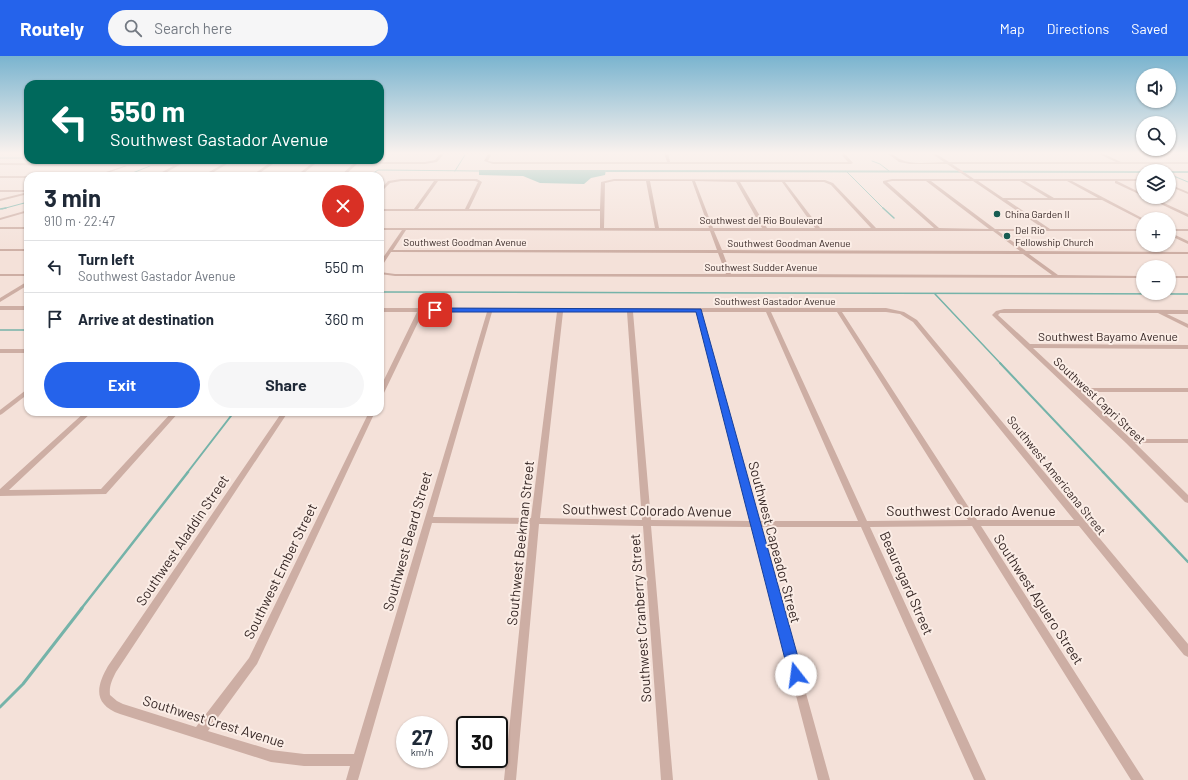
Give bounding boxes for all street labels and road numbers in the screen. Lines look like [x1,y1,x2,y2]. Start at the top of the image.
street label: Southwest del Rio Boulevard [700,214,822,226]
street label: Southwest Goodman Avenue [403,236,527,248]
street label: Southwest Goodman Avenue [727,237,851,249]
street label: Southwest Sudder Avenue [704,261,818,273]
street label: Southwest Gastador Avenue [714,295,836,307]
street label: Southwest Bayamo Avenue [1038,329,1178,343]
street label: Southwest Capri Street [1051,354,1149,446]
street label: Southwest Americana Street [1005,413,1109,537]
street label: Southwest Capeador Street [745,459,805,625]
street label: Southwest Beekman Street [503,460,537,626]
street label: Southwest Beard Street [379,469,435,613]
street label: Southwest Aladdin Street [132,471,232,609]
street label: Southwest Ember Street [240,500,320,642]
street label: Southwest Colorado Avenue [562,500,732,520]
street label: Southwest Colorado Avenue [886,502,1056,519]
street label: Beauregard Street [877,529,937,637]
street label: Southwest Aguero Street [990,531,1088,667]
street label: Southwest Cranberry Street [626,533,654,703]
street label: Southwest Crest Avenue [141,691,287,751]

